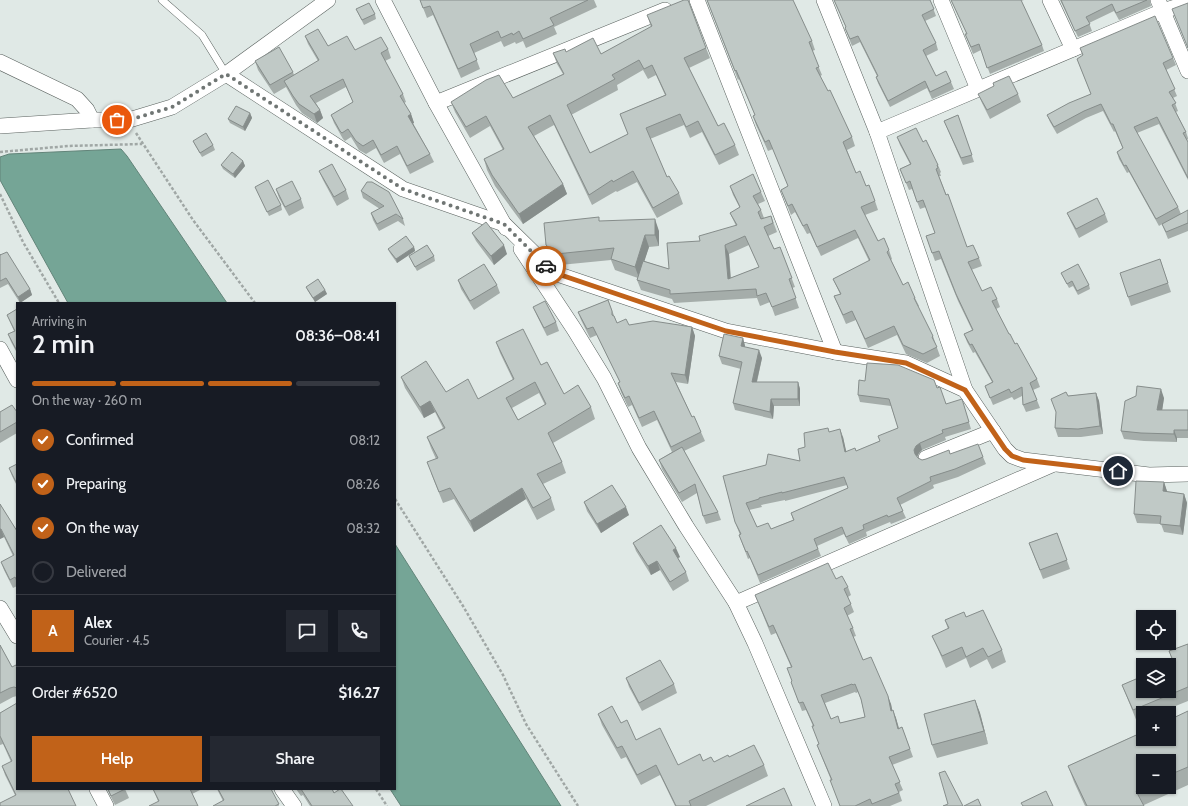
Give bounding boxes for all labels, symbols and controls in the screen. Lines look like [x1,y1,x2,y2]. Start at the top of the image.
pin [100,103,134,137]
icon: bag [106,109,128,131]
courier [526,246,566,286]
icon: car [535,255,557,277]
text: Arriving in [32,313,87,329]
text: 08:36–08:41 [295,327,380,345]
text: 2 min [32,328,95,360]
text: On the way · 260 m [32,392,142,408]
icon: check [32,429,54,451]
text: Confirmed [66,431,134,449]
text: 08:12 [349,432,380,448]
pin [1101,454,1135,488]
icon: home [1107,460,1129,482]
icon: check [32,473,54,495]
text: Preparing [66,475,126,493]
text: 08:26 [346,476,380,492]
icon: check [32,517,54,539]
text: On the way [66,519,139,537]
text: 08:32 [346,520,380,536]
text: Delivered [66,563,127,581]
button: chat [286,610,328,652]
button: phone [338,610,380,652]
map controls [1136,610,1176,794]
button: locate [1136,610,1176,650]
text: Alex [84,614,112,632]
text: A [48,622,58,640]
text: Courier · 4.5 [84,632,149,648]
button: layers [1136,658,1176,698]
text: Order #6520 [32,684,118,702]
text: $16.27 [338,684,380,702]
button: + [1136,706,1176,746]
button: Help [32,736,202,782]
button: Share [210,736,380,782]
button: − [1136,754,1176,794]

